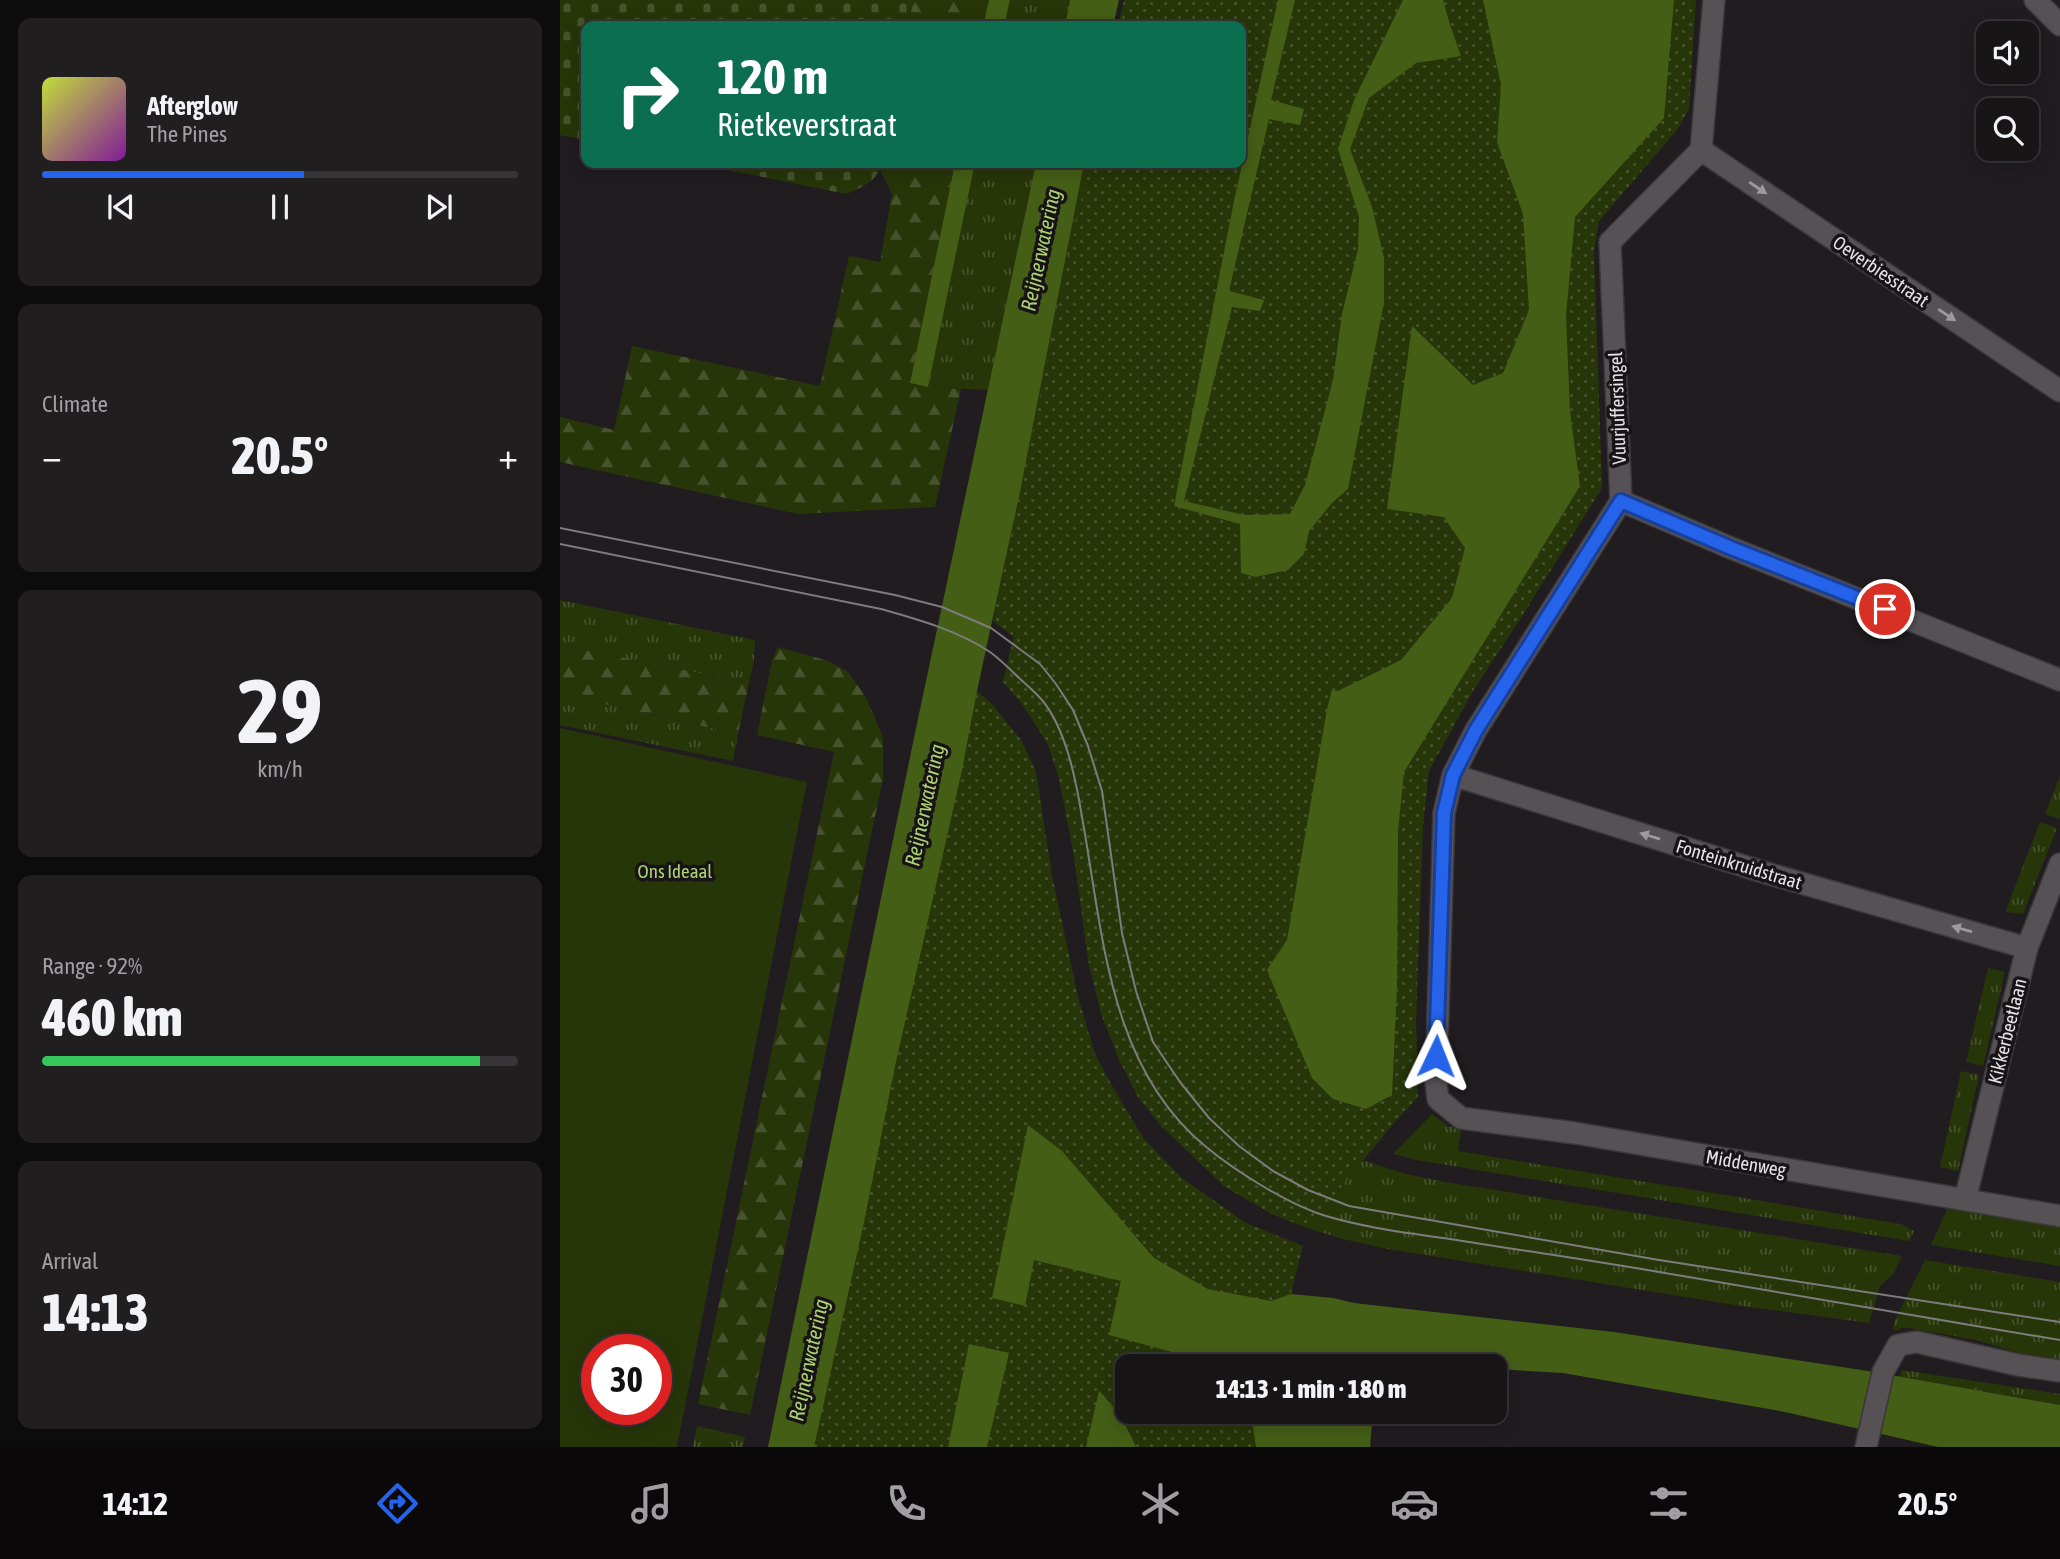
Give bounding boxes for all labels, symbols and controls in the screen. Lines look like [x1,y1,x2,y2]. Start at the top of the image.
map controls [1976,21,2039,161]
button: sound [1976,21,2039,84]
text: 120 m [717,48,828,104]
icon: right [602,49,693,140]
text: Afterglow [147,91,238,121]
button: search [1976,98,2039,161]
text: Rietkeverstraat [717,106,897,143]
text: The Pines [147,121,227,147]
one-way arrow [1748,182,1768,195]
water label: Reijnerwatering [1015,187,1065,313]
icon: previous [102,188,140,226]
icon: pause [261,188,299,226]
icon: next [420,188,458,226]
street label: Oeverbiesstraat [1829,231,1933,311]
one-way arrow [1938,308,1956,322]
street label: Vuurjuffersingel [1604,351,1630,465]
text: Climate [42,391,108,417]
text: 20.5° [232,425,328,485]
text: − [42,434,62,477]
text: + [498,434,518,477]
pin [1855,579,1915,639]
icon: arrive [1866,590,1904,628]
text: 29 [237,658,323,762]
water label: Reijnerwatering [899,742,949,868]
text: km/h [257,756,303,782]
one-way arrow [1639,831,1660,841]
street label: Fonteinkruidstraat [1674,834,1804,894]
park label: Ons Ideaal [638,860,712,882]
one-way arrow [1951,924,1972,934]
text: Range · 92% [42,953,142,979]
street label: Kikkerbeetlaan [1983,976,2031,1086]
text: 460 km [42,987,183,1047]
position arrow [1399,1019,1473,1093]
street label: Middenweg [1704,1145,1789,1181]
text: Arrival [42,1248,98,1274]
text: 14:13 [42,1282,149,1342]
water label: Reijnerwatering [783,1297,833,1423]
speed limit sign: 30 [581,1334,672,1425]
text: 14:13 · 1 min · 180 m [1216,1374,1406,1404]
icon: directions [373,1479,422,1528]
icon: music [627,1479,676,1528]
icon: phone [882,1479,931,1528]
icon: climate [1136,1479,1185,1528]
icon: car [1390,1479,1439,1528]
icon: filters [1644,1479,1693,1528]
text: 14:12 [103,1485,168,1522]
text: 20.5° [1898,1485,1957,1522]

